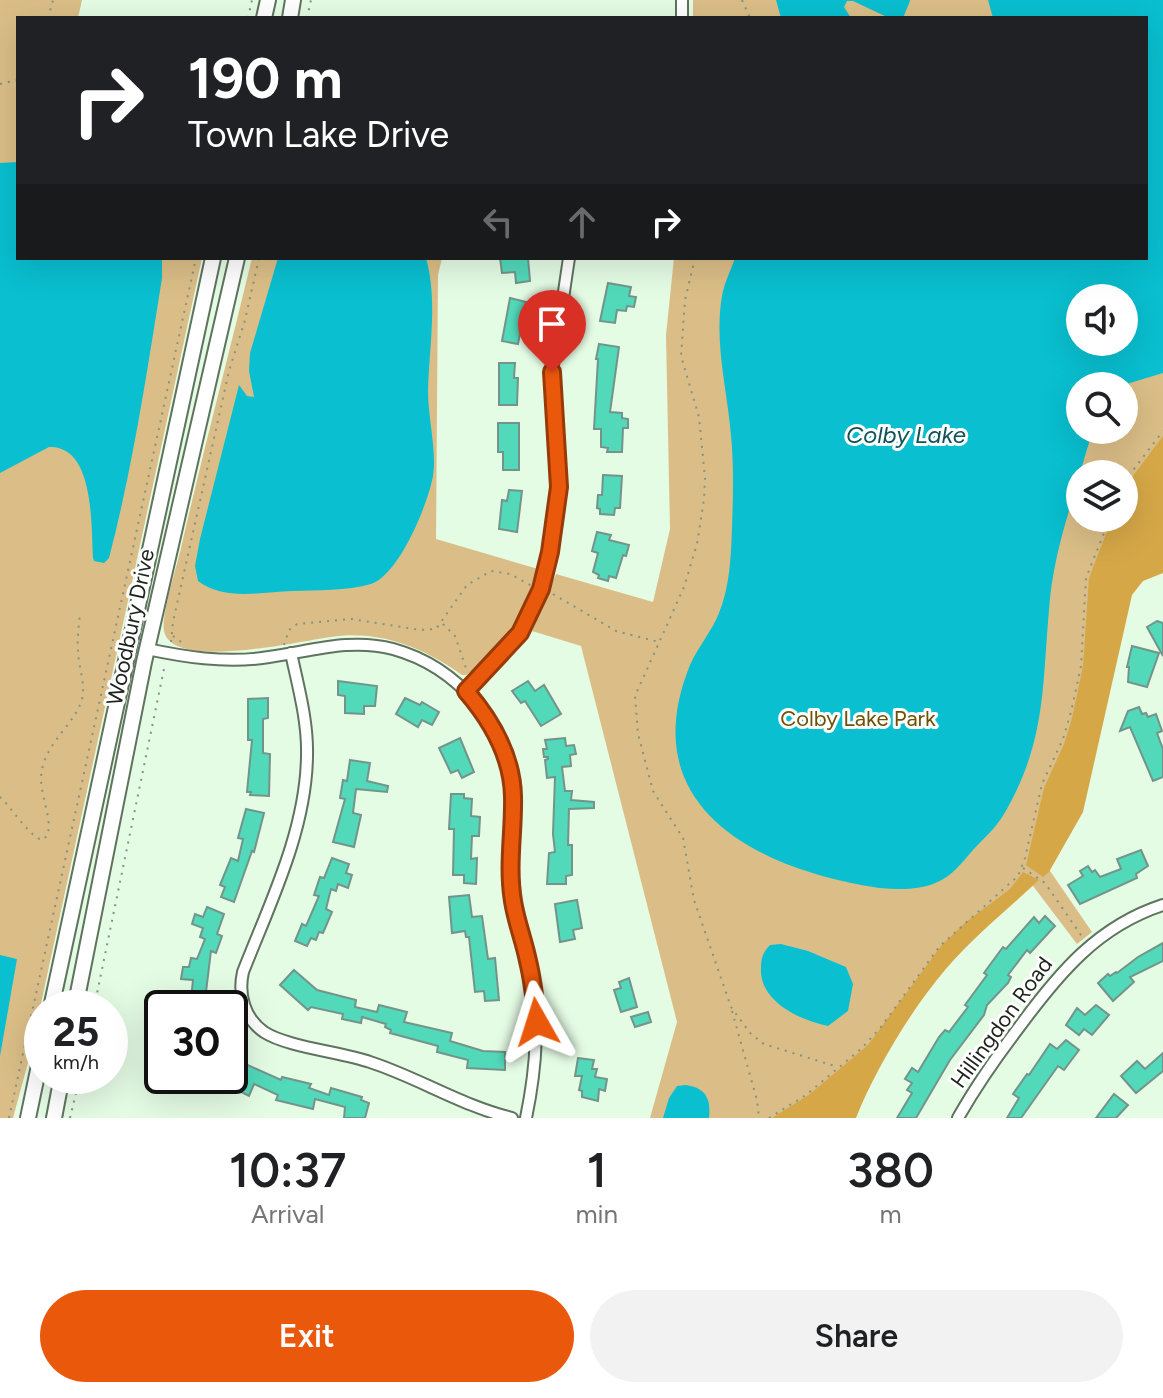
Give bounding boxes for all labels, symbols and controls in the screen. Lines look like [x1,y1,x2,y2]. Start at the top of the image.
text: 190 m [188,45,343,112]
icon: right [56,48,160,152]
text: Town Lake Drive [188,113,449,156]
icon: left [476,200,520,244]
icon: ahead [560,200,604,244]
icon: right [644,200,688,244]
map controls [1066,284,1138,532]
button: sound [1066,284,1138,356]
pin [518,290,586,372]
icon: arrive [530,302,574,346]
button: search [1066,372,1138,444]
water label: Colby Lake [846,420,966,449]
button: layers [1066,460,1138,532]
street label: Woodbury Drive [101,546,160,708]
park label: Colby Lake Park [780,705,936,732]
street label: Hillingdon Road [945,951,1058,1093]
position arrow [495,980,579,1064]
speed limit sign: 30 [144,990,248,1094]
text: 25 [53,1008,99,1056]
text: km/h [53,1050,99,1074]
text: 10:37 [229,1141,346,1199]
text: 1 [587,1141,607,1199]
text: 380 [847,1141,934,1199]
text: Arrival [251,1198,324,1230]
text: min [575,1198,618,1230]
text: m [879,1198,902,1230]
button: Exit [40,1290,574,1382]
button: Share [590,1290,1123,1382]

